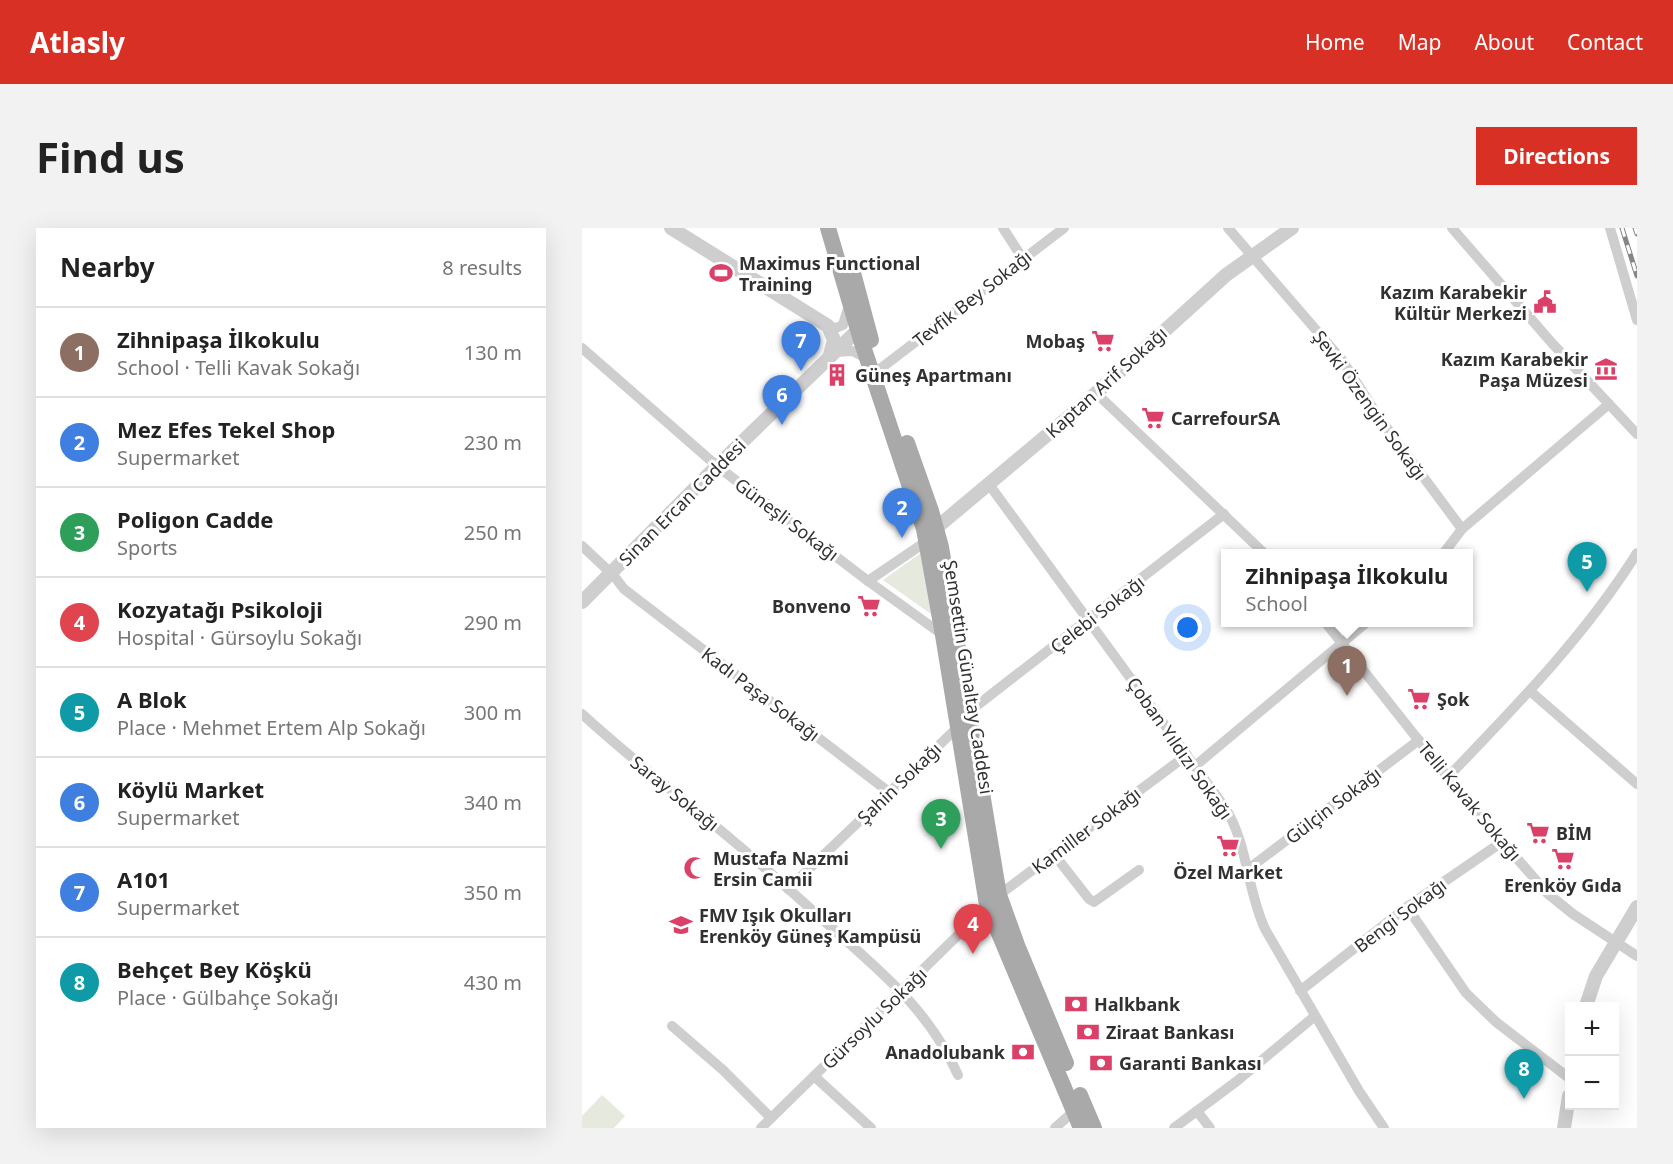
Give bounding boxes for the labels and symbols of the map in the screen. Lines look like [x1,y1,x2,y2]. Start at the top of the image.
street label: Tevfik Bey Sokağı [908,244,1036,352]
place label: Maximus Functional Training [739,251,920,296]
sports icon: Maximus Functional Training [708,260,734,286]
place label: Kazım Karabekir Kültür Merkezi [1380,280,1527,325]
public building icon: Kazım Karabekir Kültür Merkezi [1532,289,1558,315]
street label: Kaptan Arif Sokağı [1040,321,1172,443]
pin: 7 [782,322,820,371]
street label: Şevki Özengin Sokağı [1308,325,1432,485]
supermarket icon: Mobaş [1090,328,1116,354]
place label: Mobaş [1026,329,1085,353]
place label: Kazım Karabekir Paşa Müzesi [1441,347,1588,392]
museum icon: Kazım Karabekir Paşa Müzesi [1593,356,1619,382]
building icon: Güneş Apartmanı [824,362,850,388]
place label: Güneş Apartmanı [855,363,1012,387]
pin: 6 [762,376,802,425]
supermarket icon: CarrefourSA [1140,405,1166,431]
place label: CarrefourSA [1171,406,1281,430]
street label: Sinan Ercan Caddesi [613,433,751,571]
street label: Güneşli Sokağı [730,472,844,566]
pin: 2 [882,488,922,538]
pin: 5 [1568,542,1606,592]
street label: Şemsettin Günaltay Caddesi [939,558,999,796]
street label: Çelebi Sokağı [1045,570,1149,658]
supermarket icon: Bonveno [856,593,882,619]
place label: Bonveno [772,594,851,618]
your location [1173,613,1202,642]
street label: Kadı Paşa Sokağı [697,642,825,746]
pin: 1 [1328,646,1366,696]
street label: Çoban Yıldızı Sokağı [1122,672,1238,824]
supermarket icon: Şok [1406,686,1432,712]
place label: Şok [1437,687,1470,711]
street label: Telli Kavak Sokağı [1413,736,1527,866]
street label: Şahin Sokağı [852,737,946,829]
street label: Saray Sokağı [626,750,724,836]
street label: Gülçin Sokağı [1280,761,1386,849]
street label: Kamiller Sokağı [1027,781,1145,879]
pin: 3 [922,800,960,849]
supermarket icon: BİM [1525,820,1551,846]
place label: BİM [1556,821,1592,845]
supermarket icon: Özel Market [1215,833,1241,859]
place label: Mustafa Nazmi Ersin Camii [713,846,849,891]
supermarket icon: Erenköy Gıda [1550,846,1576,872]
mosque icon: Mustafa Nazmi Ersin Camii [682,855,708,881]
place label: Özel Market [1173,860,1283,884]
street label: Bengi Sokağı [1349,872,1451,958]
place label: Erenköy Gıda [1504,873,1622,897]
place label: FMV Işık Okulları Erenköy Güneş Kampüsü [699,903,921,948]
pin: 4 [954,904,992,954]
school or university icon: FMV Işık Okulları Erenköy Güneş Kampüsü [668,912,694,938]
street label: Gürsoylu Sokağı [817,962,931,1074]
bank icon: Halkbank [1063,991,1089,1017]
place label: Halkbank [1094,992,1181,1016]
bank icon: Ziraat Bankası [1075,1019,1101,1045]
place label: Ziraat Bankası [1106,1020,1234,1044]
bank icon: Anadolubank [1010,1039,1036,1065]
place label: Anadolubank [885,1040,1006,1064]
bank icon: Garanti Bankası [1088,1050,1114,1076]
pin: 8 [1504,1050,1544,1099]
place label: Garanti Bankası [1119,1051,1262,1075]

